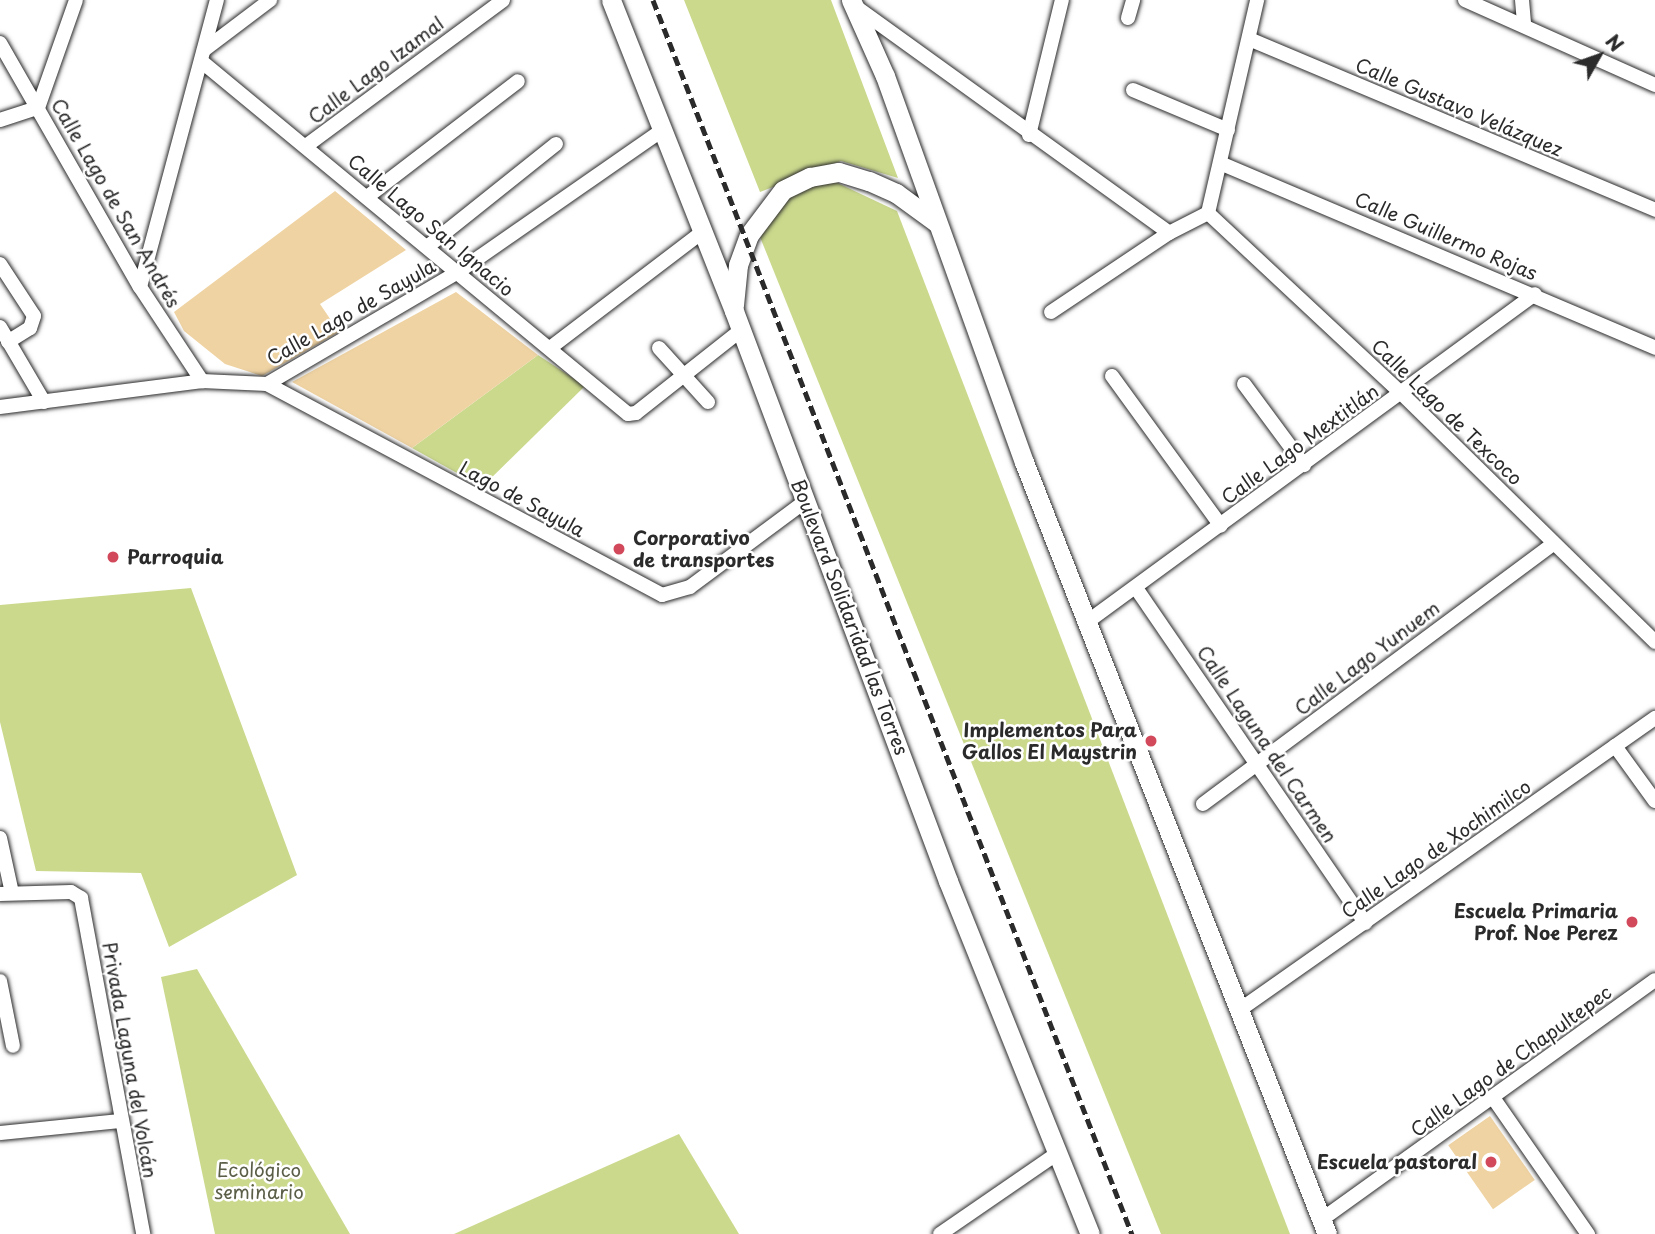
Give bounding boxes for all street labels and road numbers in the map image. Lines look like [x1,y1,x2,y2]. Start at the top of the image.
street label: Calle Lago Izamal [304,12,448,128]
street label: Calle Gustavo Velázquez [1353,53,1565,161]
street label: Calle Lago de San Andrés [47,95,185,311]
street label: Calle Lago San Ignacio [344,149,518,301]
street label: Calle Guillermo Rojas [1352,187,1540,285]
street label: Calle Lago de Sayula [262,254,440,370]
street label: Calle Lago de Texcoco [1367,334,1527,490]
street label: Calle Lago Mextitlán [1217,379,1383,509]
street label: Lago de Sayula [455,456,589,542]
street label: Boulevard Solidaridad las Torres [786,475,914,759]
street label: Calle Lago Yunuem [1290,596,1444,720]
street label: Calle Laguna del Carmen [1193,642,1341,846]
street label: Calle Lago de Xochimilco [1337,775,1535,923]
street label: Privada Laguna del Volcán [98,939,162,1181]
street label: Calle Lago de Chapultepec [1406,980,1616,1142]

